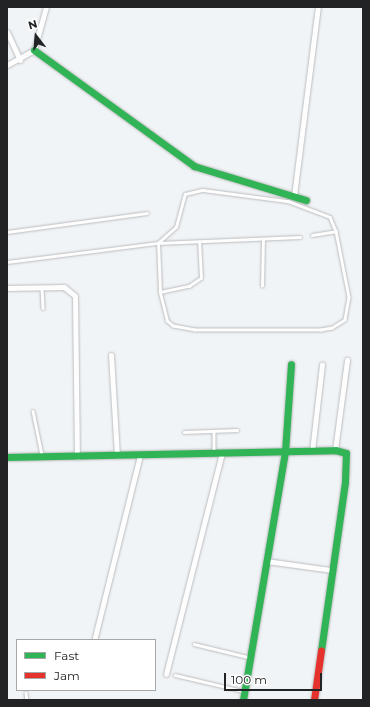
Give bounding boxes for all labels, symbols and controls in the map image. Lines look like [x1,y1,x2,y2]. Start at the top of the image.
north arrow [16,16,56,56]
text: N [26,17,39,32]
legend [16,639,156,691]
text: Fast [54,648,79,663]
scale bar [226,665,324,691]
text: Jam [54,668,80,683]
text: 100 m [231,672,267,687]

